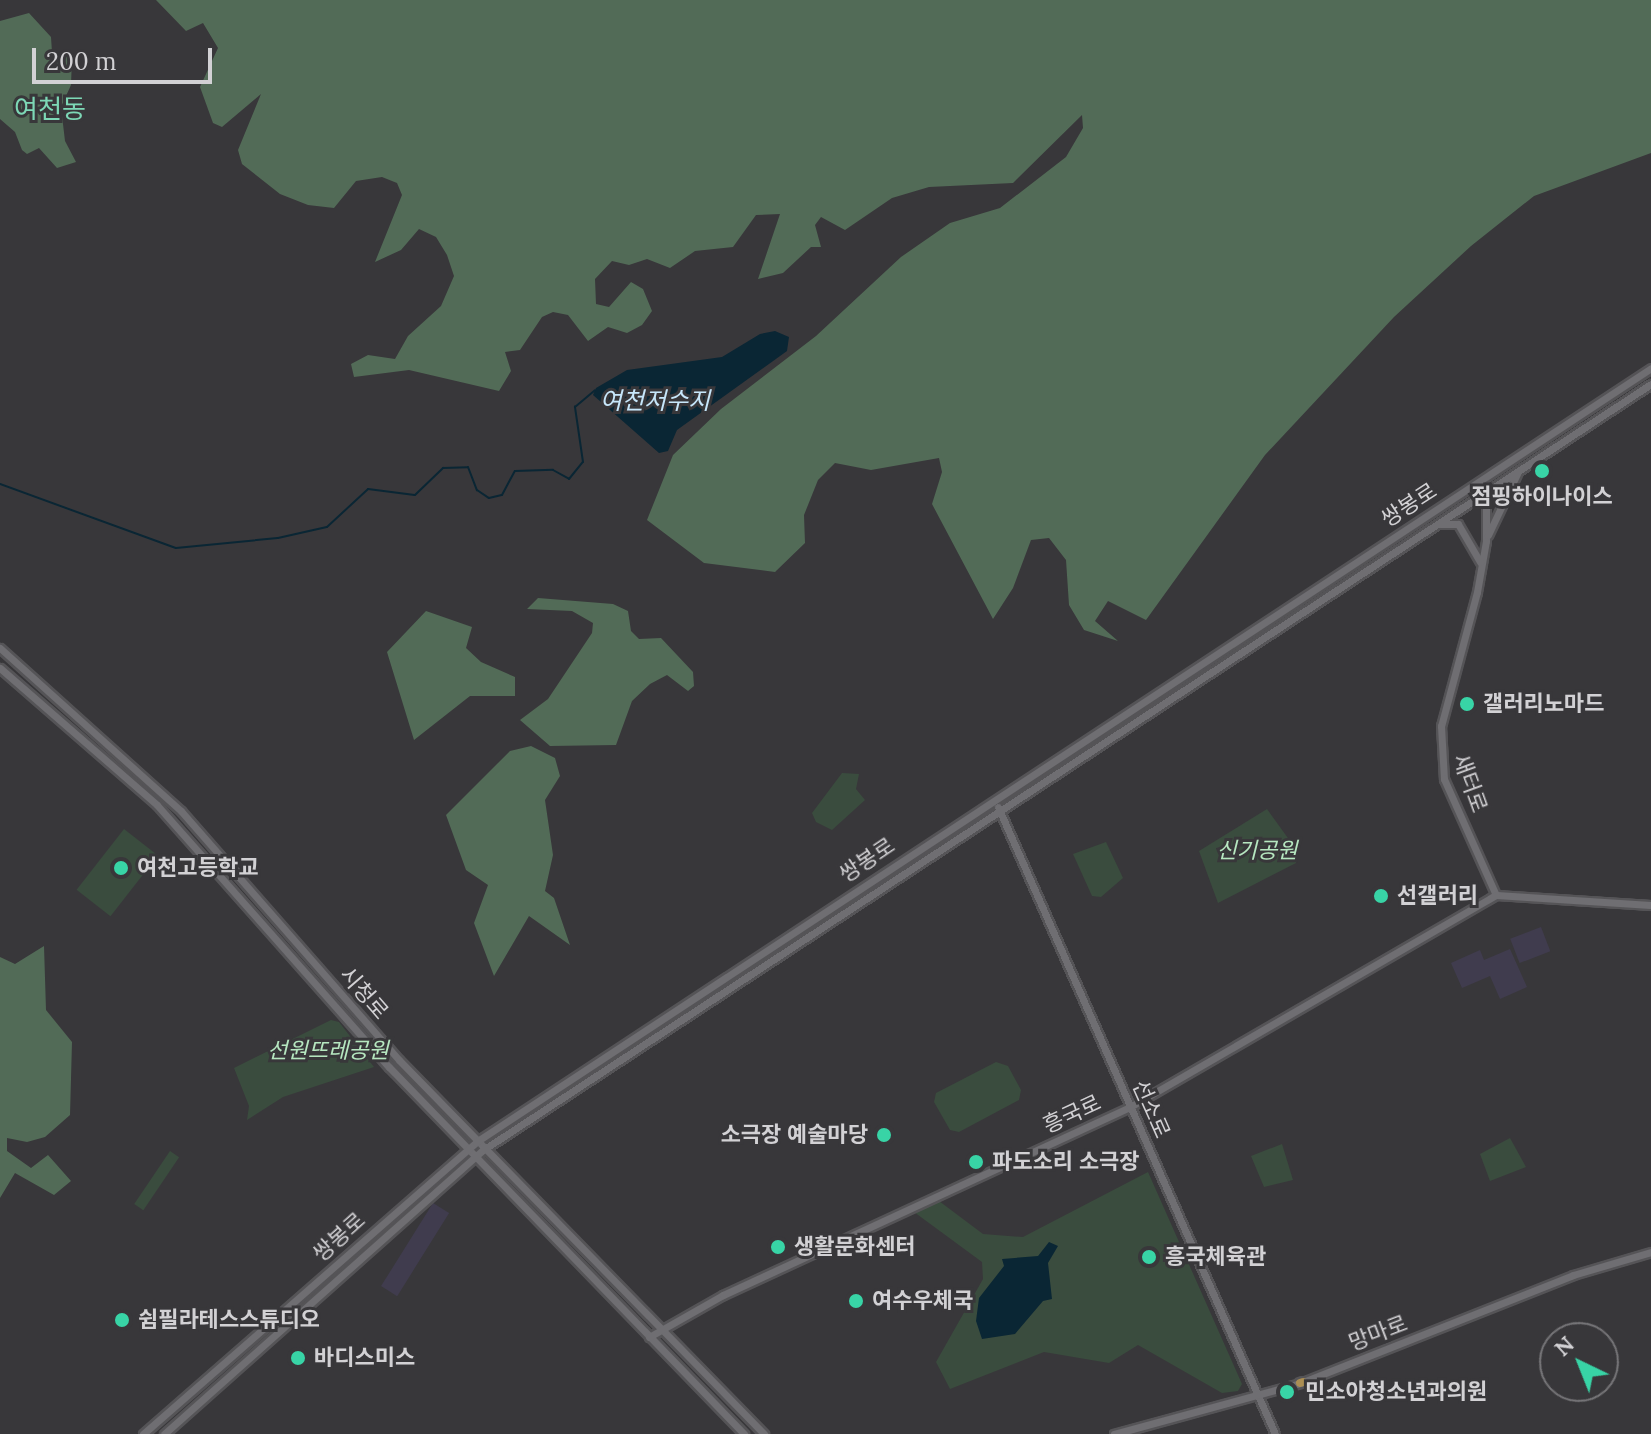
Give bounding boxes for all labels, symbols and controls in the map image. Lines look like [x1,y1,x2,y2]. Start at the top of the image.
scale bar [36,32,216,82]
text: 200 m [46,46,116,77]
district label: 여천동 [14,93,86,125]
water label: 여천저수지 [600,387,710,415]
marker: 점핑하이나이스 [1533,462,1551,480]
street label: 쌍봉로 [1376,477,1442,533]
place label: 점핑하이나이스 [1471,484,1613,510]
place label: 갤러리노마드 [1483,691,1604,717]
marker: 갤러리노마드 [1458,695,1476,713]
street label: 새터로 [1447,750,1493,816]
street label: 쌍봉로 [834,832,900,888]
park label: 신기공원 [1217,838,1297,864]
place label: 여천고등학교 [137,855,258,881]
marker: 여천고등학교 [112,859,130,877]
place label: 선갤러리 [1397,883,1478,909]
marker: 선갤러리 [1372,887,1390,905]
street label: 시청로 [334,961,394,1025]
park label: 선원뜨레공원 [267,1038,389,1064]
street label: 선소로 [1127,1076,1175,1142]
street label: 흥국로 [1039,1089,1105,1139]
place label: 소극장 예술마당 [721,1122,868,1148]
marker: 소극장 예술마당 [875,1126,893,1144]
place label: 파도소리 소극장 [992,1149,1139,1175]
marker: 파도소리 소극장 [967,1153,985,1171]
street label: 쌍봉로 [308,1207,370,1267]
place label: 생활문화센터 [794,1234,915,1260]
marker: 생활문화센터 [769,1238,787,1256]
place label: 흥국체육관 [1165,1244,1266,1270]
marker: 흥국체육관 [1140,1248,1158,1266]
place label: 여수우체국 [872,1288,973,1314]
marker: 여수우체국 [847,1292,865,1310]
place label: 쉼필라테스스튜디오 [138,1307,320,1333]
street label: 망마로 [1345,1310,1411,1356]
marker: 쉼필라테스스튜디오 [113,1311,131,1329]
north arrow [1539,1322,1619,1402]
text: N [1548,1330,1580,1362]
place label: 바디스미스 [314,1345,415,1371]
marker: 바디스미스 [289,1349,307,1367]
place label: 민소아청소년과의원 [1305,1379,1487,1405]
marker: 민소아청소년과의원 [1276,1381,1298,1403]

